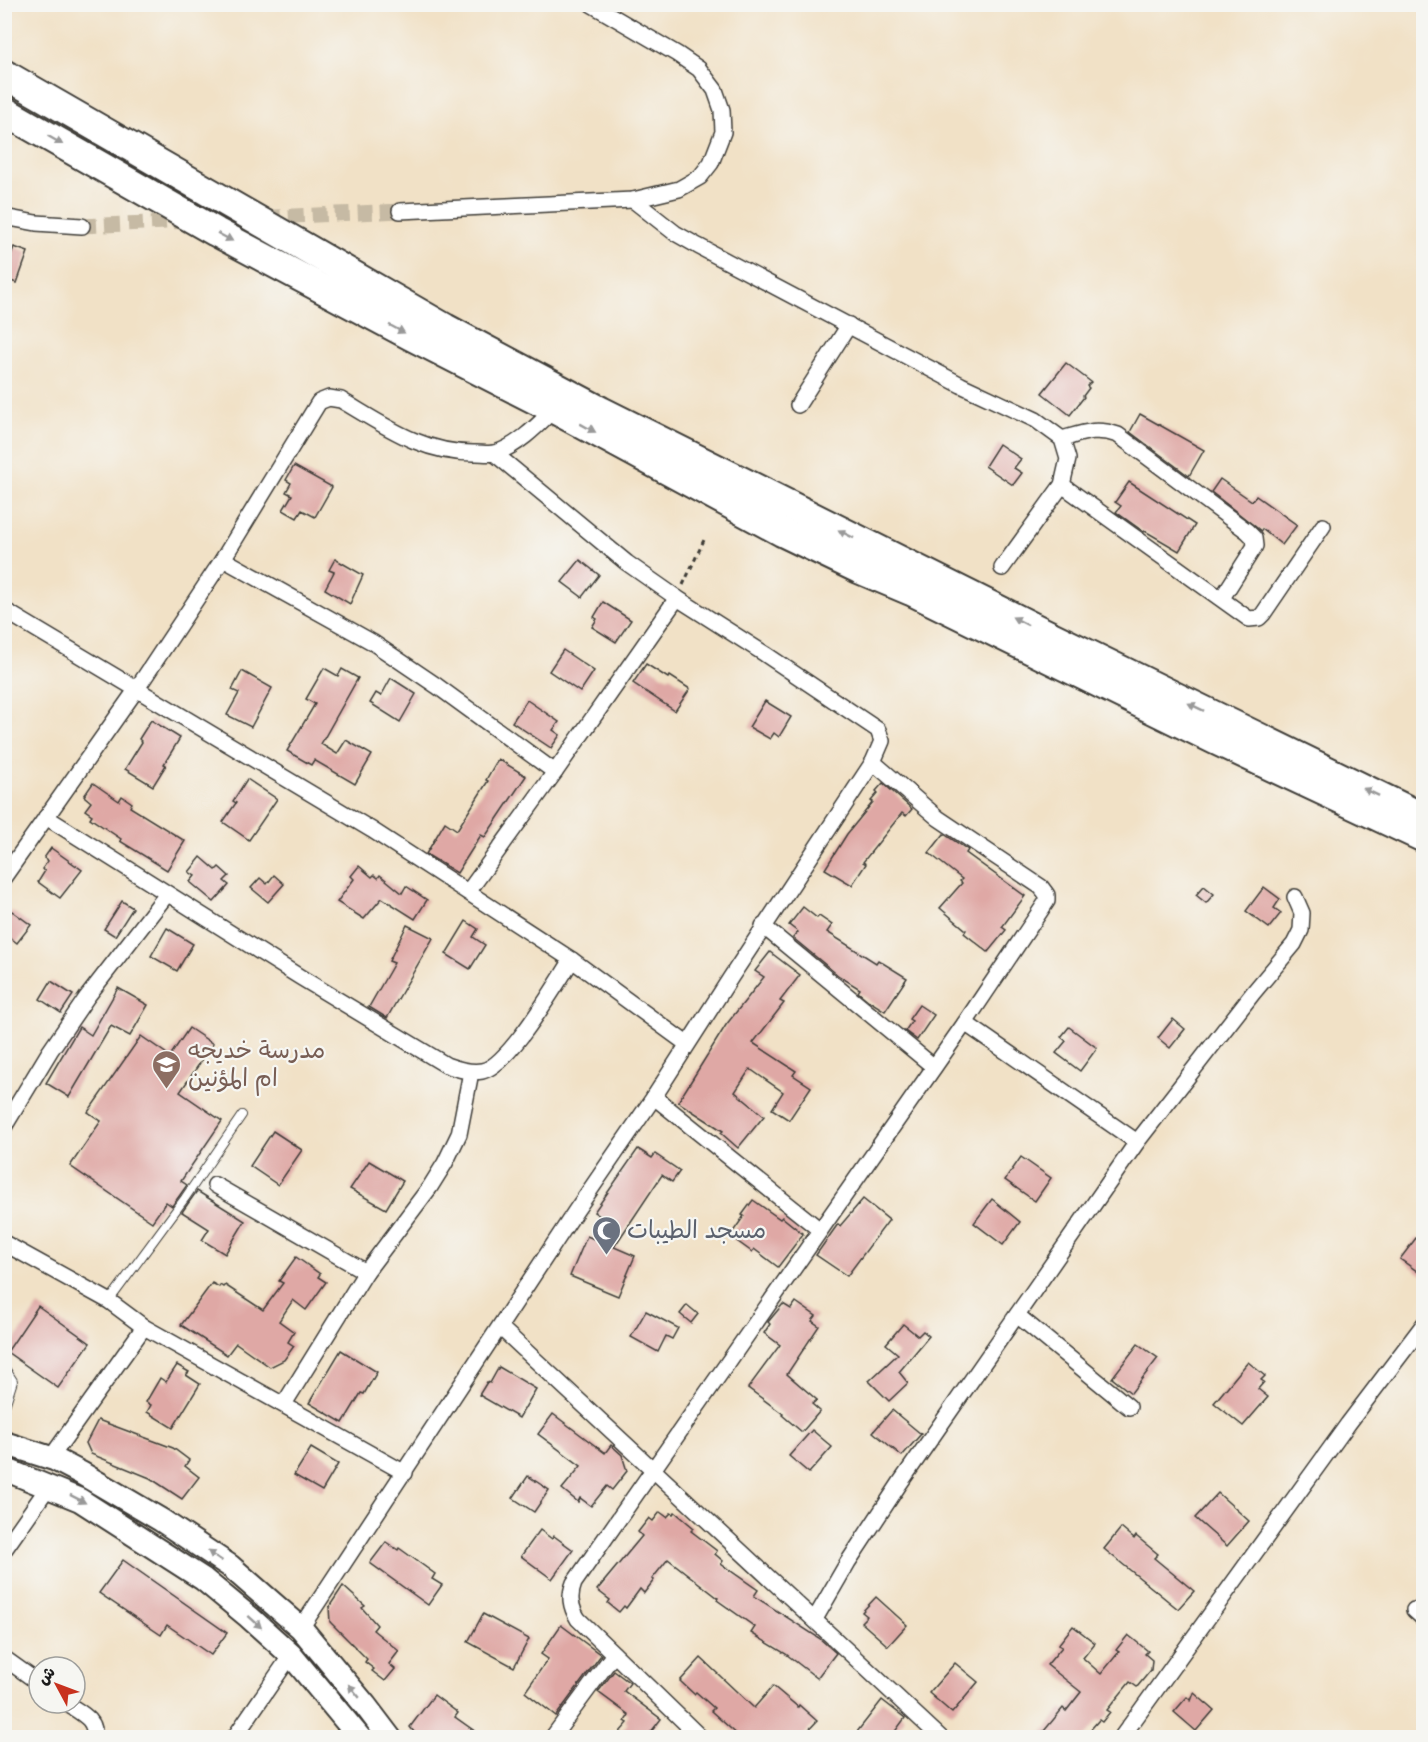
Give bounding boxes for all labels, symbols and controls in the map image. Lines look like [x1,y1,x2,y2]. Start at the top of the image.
one-way arrow [47,135,63,146]
one-way arrow [216,232,233,242]
one-way arrow [389,324,406,334]
one-way arrow [580,423,597,433]
one-way arrow [837,529,854,539]
one-way arrow [1012,617,1029,626]
one-way arrow [1187,702,1204,711]
one-way arrow [1362,788,1379,797]
place label: مدرسة خديجه ام المؤنين [188,1036,326,1096]
school or university icon: مدرسة خديجه ام المؤنين [151,1048,183,1090]
mosque icon: مسجد الطيبات [590,1214,622,1256]
place label: مسجد الطيبات [627,1216,766,1247]
one-way arrow [69,1494,87,1504]
one-way arrow [207,1550,223,1562]
one-way arrow [247,1615,262,1628]
north arrow [27,1655,87,1715]
text: ش [33,1663,61,1690]
one-way arrow [348,1684,361,1699]

